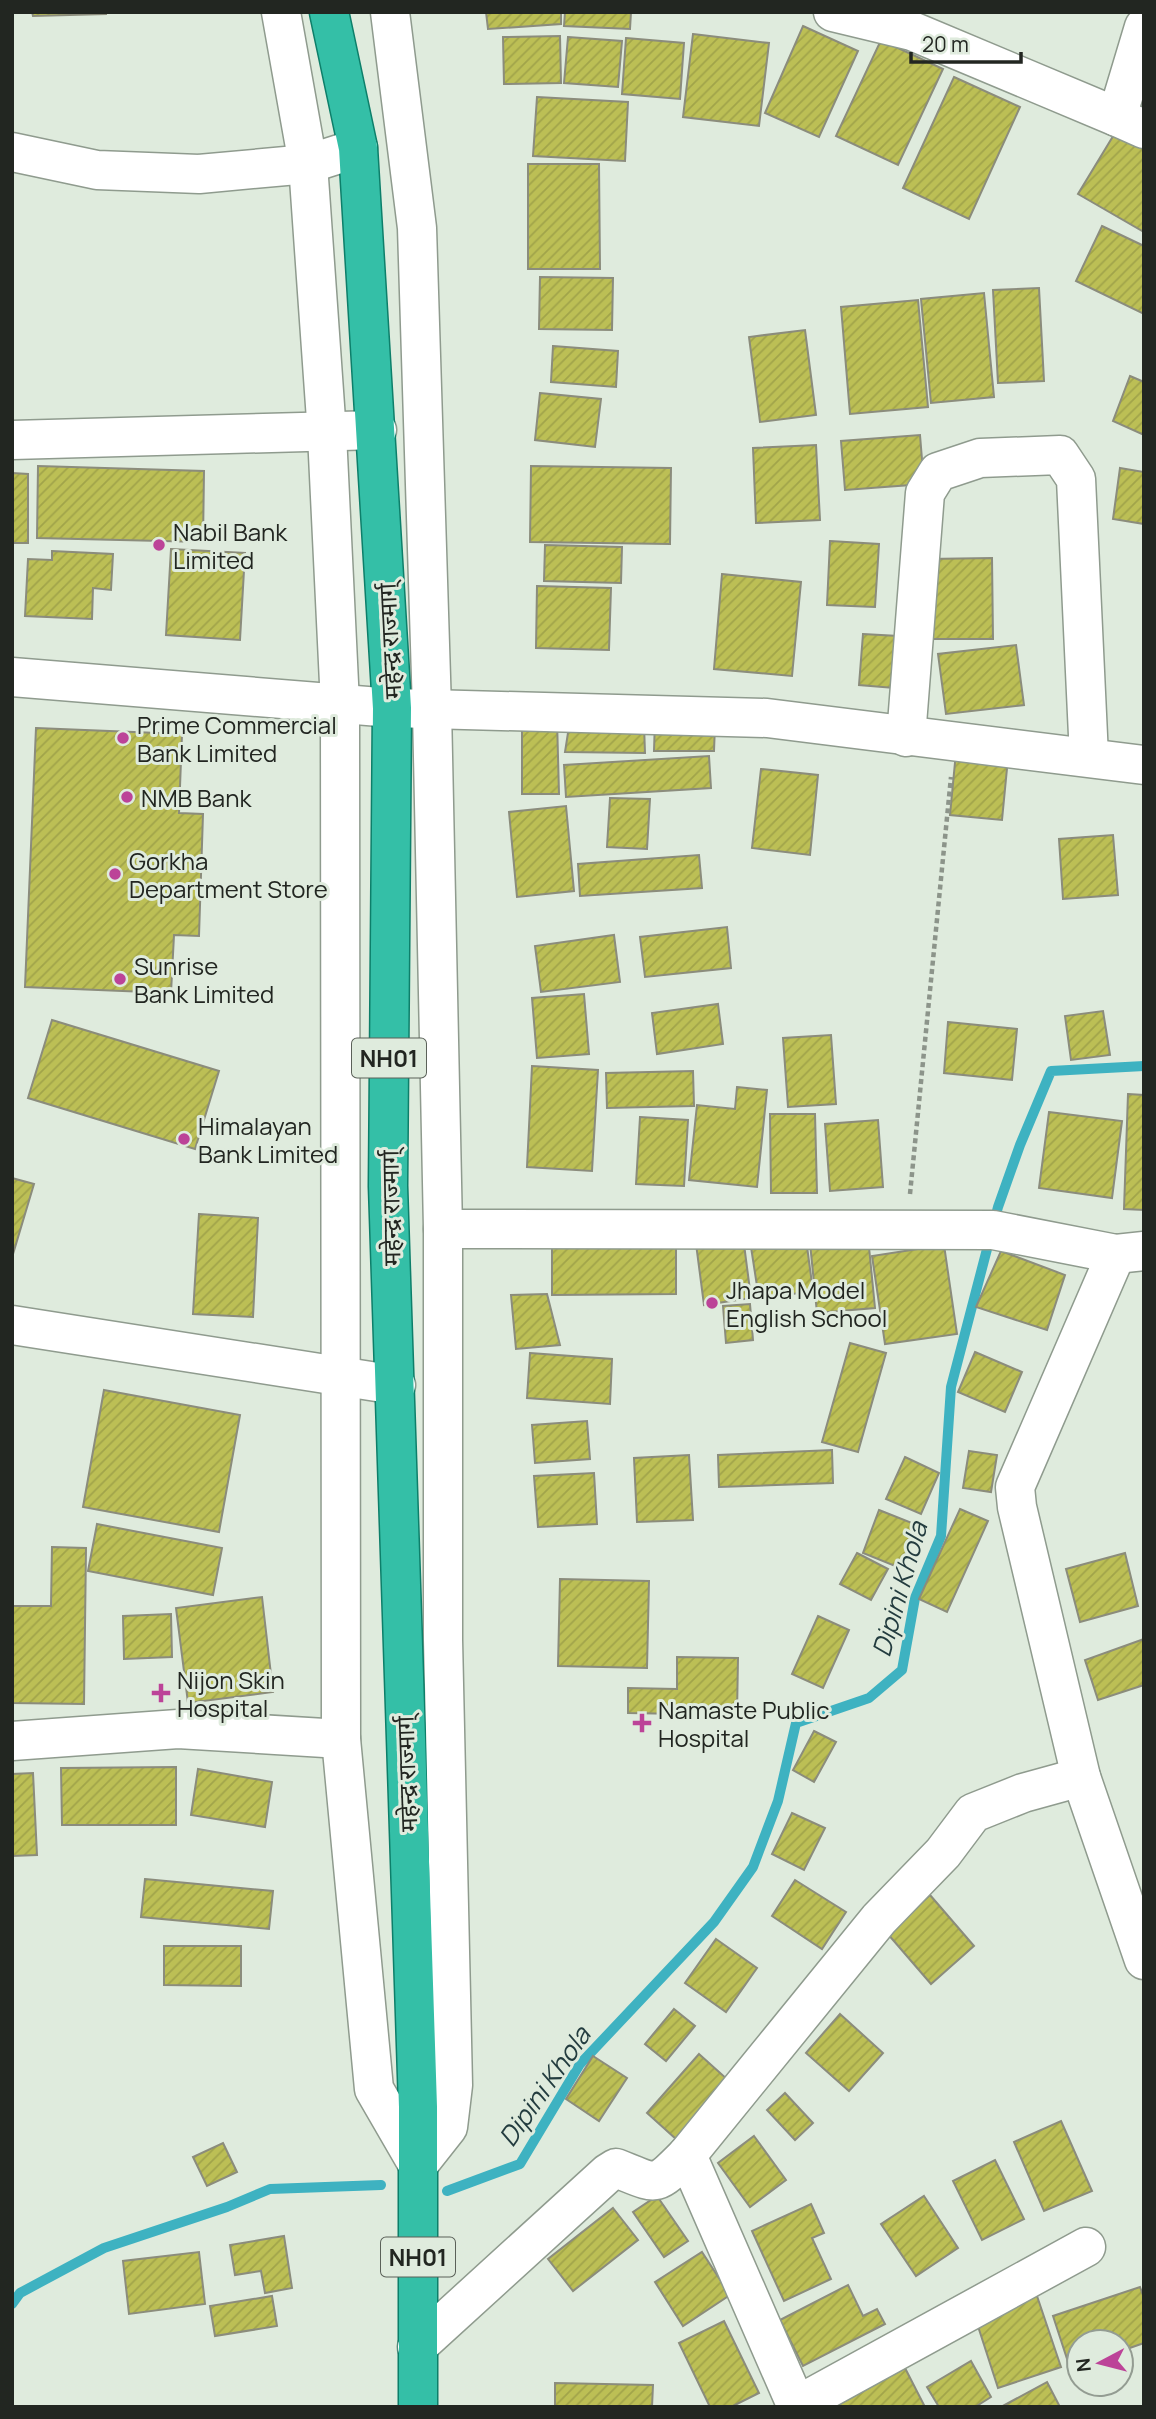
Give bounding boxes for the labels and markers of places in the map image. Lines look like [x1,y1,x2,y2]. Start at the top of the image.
place label: Nabil Bank Limited [173,515,288,576]
marker: Nabil Bank Limited [151,537,167,553]
place label: Prime Commercial Bank Limited [137,708,337,769]
marker: Prime Commercial Bank Limited [115,730,131,746]
place label: NMB Bank [141,781,252,814]
marker: NMB Bank [119,789,135,805]
place label: Gorkha Department Store [129,844,328,905]
marker: Gorkha Department Store [107,866,123,882]
place label: Sunrise Bank Limited [134,949,274,1010]
marker: Sunrise Bank Limited [112,971,128,987]
place label: Himalayan Bank Limited [198,1109,338,1170]
marker: Himalayan Bank Limited [176,1131,192,1147]
place label: Jhapa Model English School [726,1273,887,1334]
marker: Jhapa Model English School [704,1295,720,1311]
place label: Nijon Skin Hospital [177,1663,285,1724]
marker: Nijon Skin Hospital [151,1683,171,1703]
place label: Namaste Public Hospital [658,1693,829,1754]
marker: Namaste Public Hospital [632,1713,652,1733]

